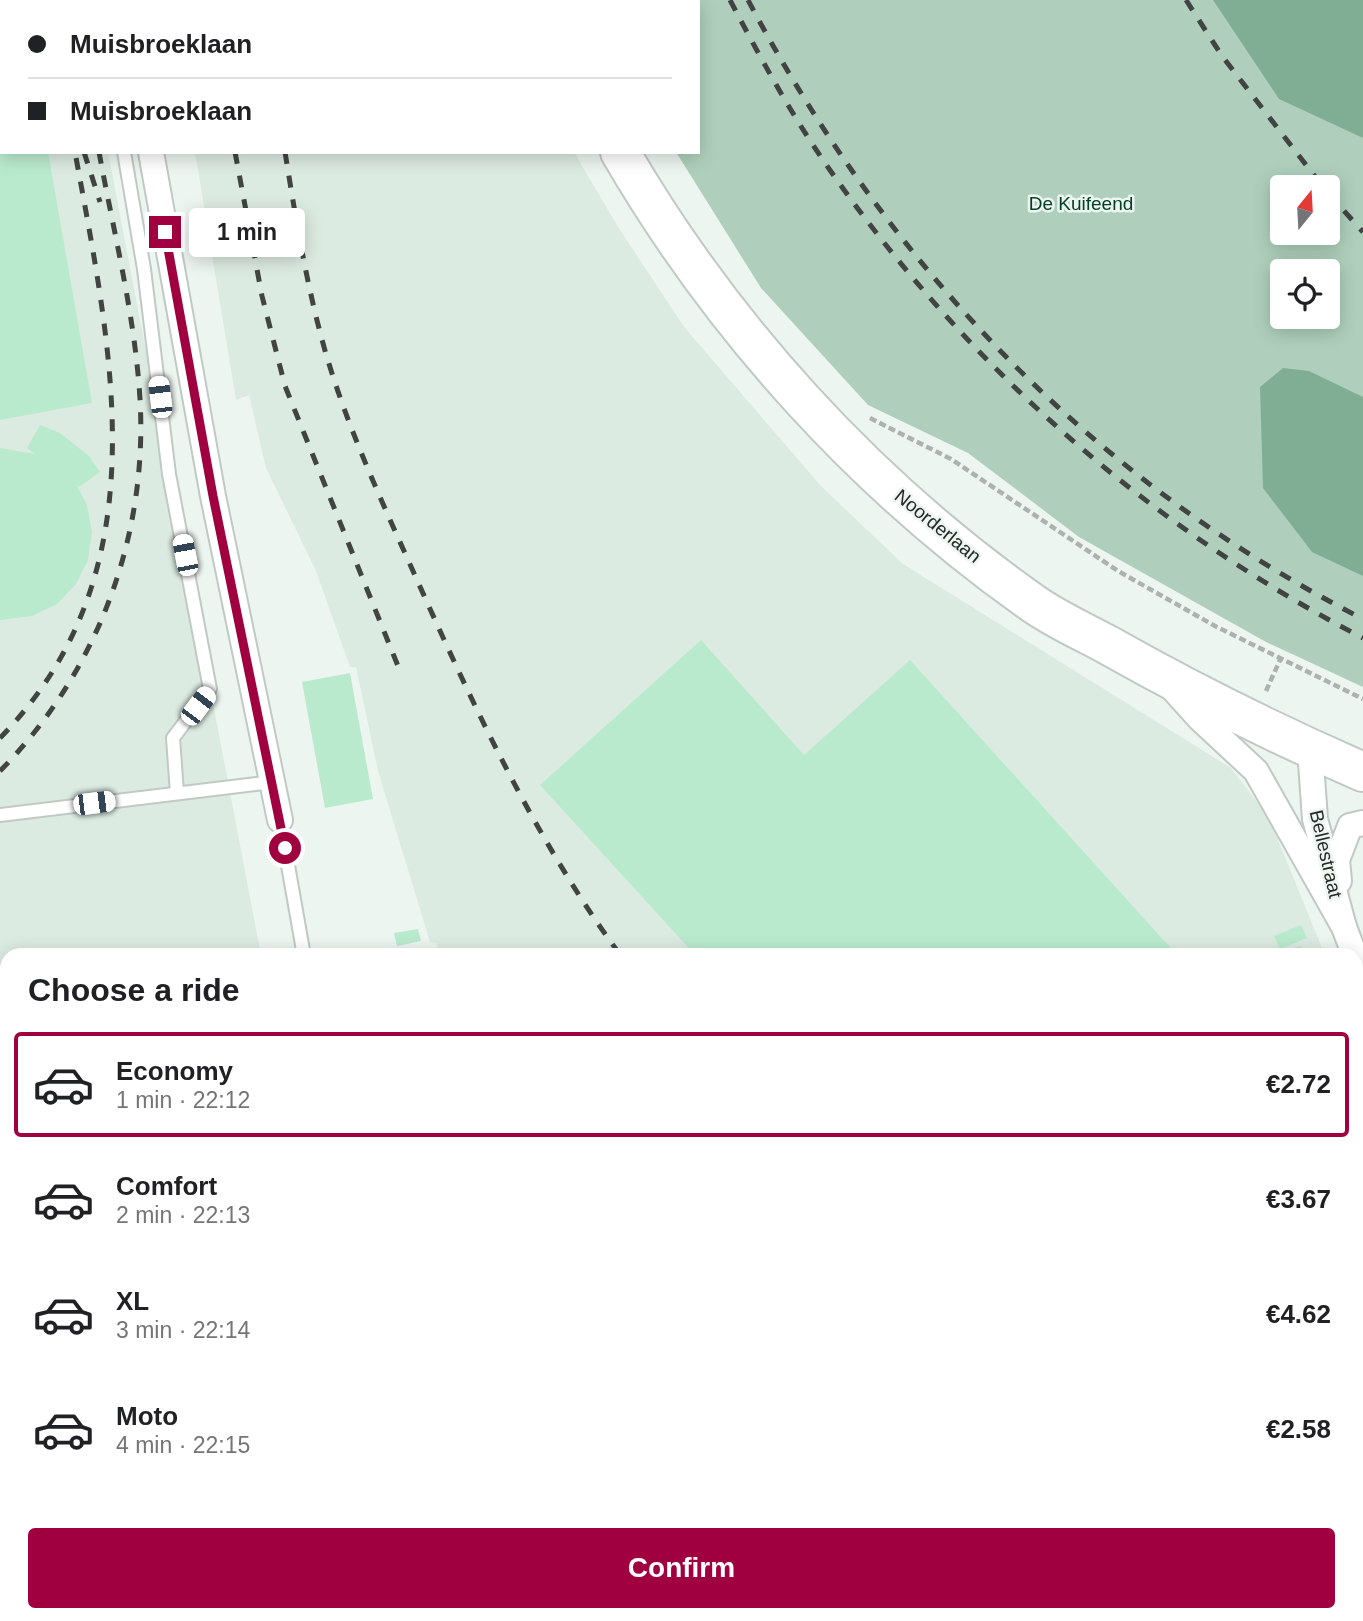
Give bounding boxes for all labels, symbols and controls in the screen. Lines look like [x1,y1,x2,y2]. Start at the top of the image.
text: Muisbroeklaan [70,29,252,59]
text: Muisbroeklaan [70,96,252,126]
north arrow [1270,175,1340,245]
map controls [1270,175,1340,329]
park label: De Kuifeend [1029,193,1133,214]
callout: 1 min [190,208,305,256]
route end [149,216,181,248]
text: 1 min [217,219,277,245]
button: locate [1270,259,1340,329]
car [148,375,173,419]
street label: Noorderlaan [891,485,985,567]
car [171,532,200,578]
car [177,683,220,729]
car [72,790,117,816]
street label: Bellestraat [1306,808,1346,901]
route start [269,832,301,864]
text: Choose a ride [28,972,240,1008]
icon: car [32,1053,95,1116]
text: Economy [116,1056,233,1086]
text: €2.72 [1266,1069,1331,1099]
text: 1 min · 22:12 [116,1087,250,1113]
icon: car [32,1168,95,1231]
text: Comfort [116,1171,217,1201]
text: €3.67 [1266,1184,1331,1214]
text: 2 min · 22:13 [116,1202,250,1228]
icon: car [32,1283,95,1346]
text: XL [116,1286,149,1316]
text: €4.62 [1266,1299,1331,1329]
text: 3 min · 22:14 [116,1317,250,1343]
icon: car [32,1398,95,1461]
text: Moto [116,1401,178,1431]
text: €2.58 [1266,1414,1331,1444]
text: 4 min · 22:15 [116,1432,250,1458]
button: Confirm [28,1528,1335,1608]

